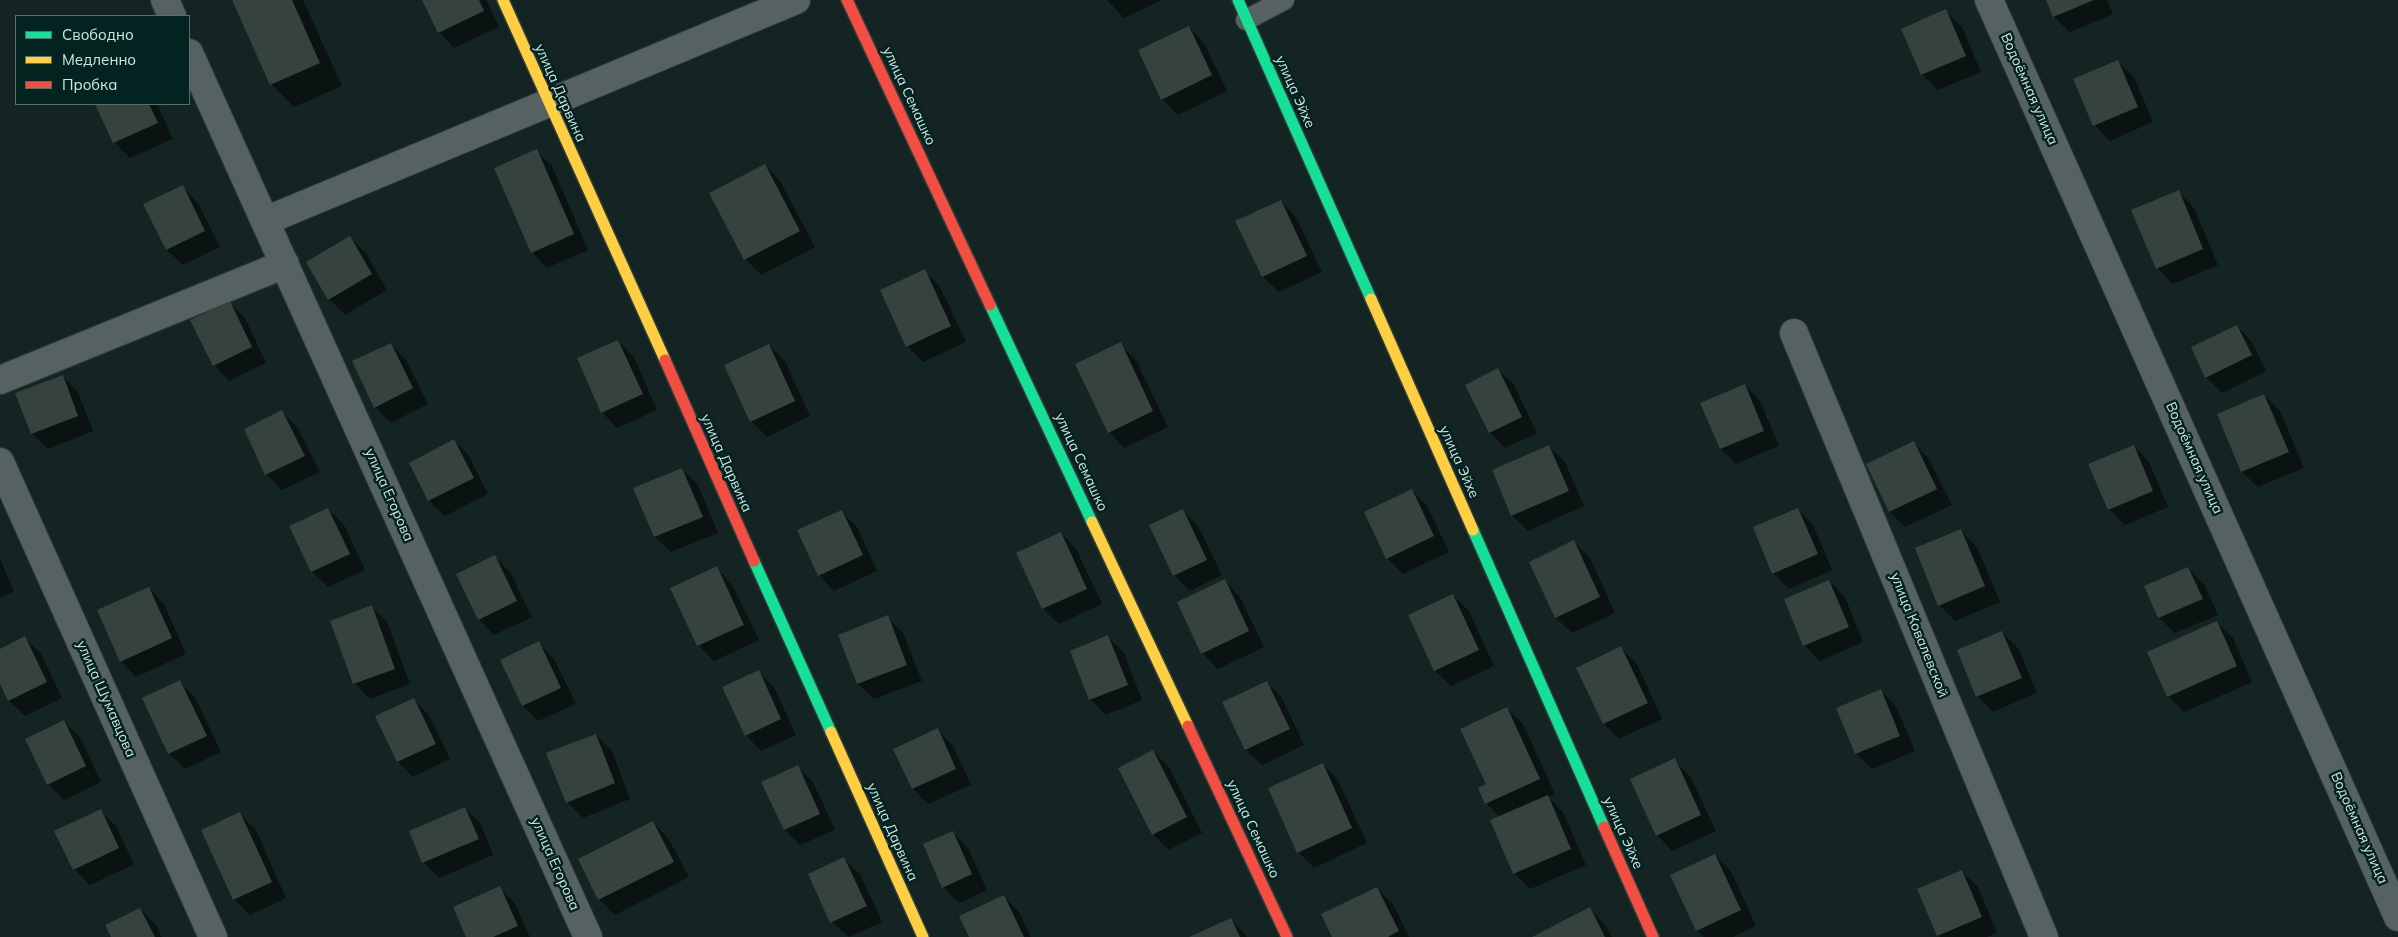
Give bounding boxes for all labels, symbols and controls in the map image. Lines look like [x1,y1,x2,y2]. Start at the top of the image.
legend [15,15,190,105]
text: Свободно [62,25,134,44]
street label: Водоёмная улица [1997,31,2061,147]
street label: улица Дарвина [531,41,589,145]
street label: улица Семашко [879,44,939,148]
text: Медленно [62,50,136,69]
street label: улица Эйхе [1272,53,1318,131]
text: Пробка [62,75,117,94]
street label: Водоёмная улица [2162,400,2226,516]
street label: улица Семашко [1051,410,1111,514]
street label: улица Дарвина [697,411,755,515]
street label: улица Эйхе [1436,423,1482,501]
street label: улица Егорова [361,446,417,544]
street label: улица Ковалевской [1886,570,1952,700]
street label: улица Шумавцова [73,638,139,760]
street label: Водоёмная улица [2327,770,2391,886]
street label: улица Семашко [1223,777,1283,881]
street label: улица Дарвина [863,780,921,884]
street label: улица Эйхе [1600,794,1646,872]
street label: улица Егорова [527,815,583,913]

